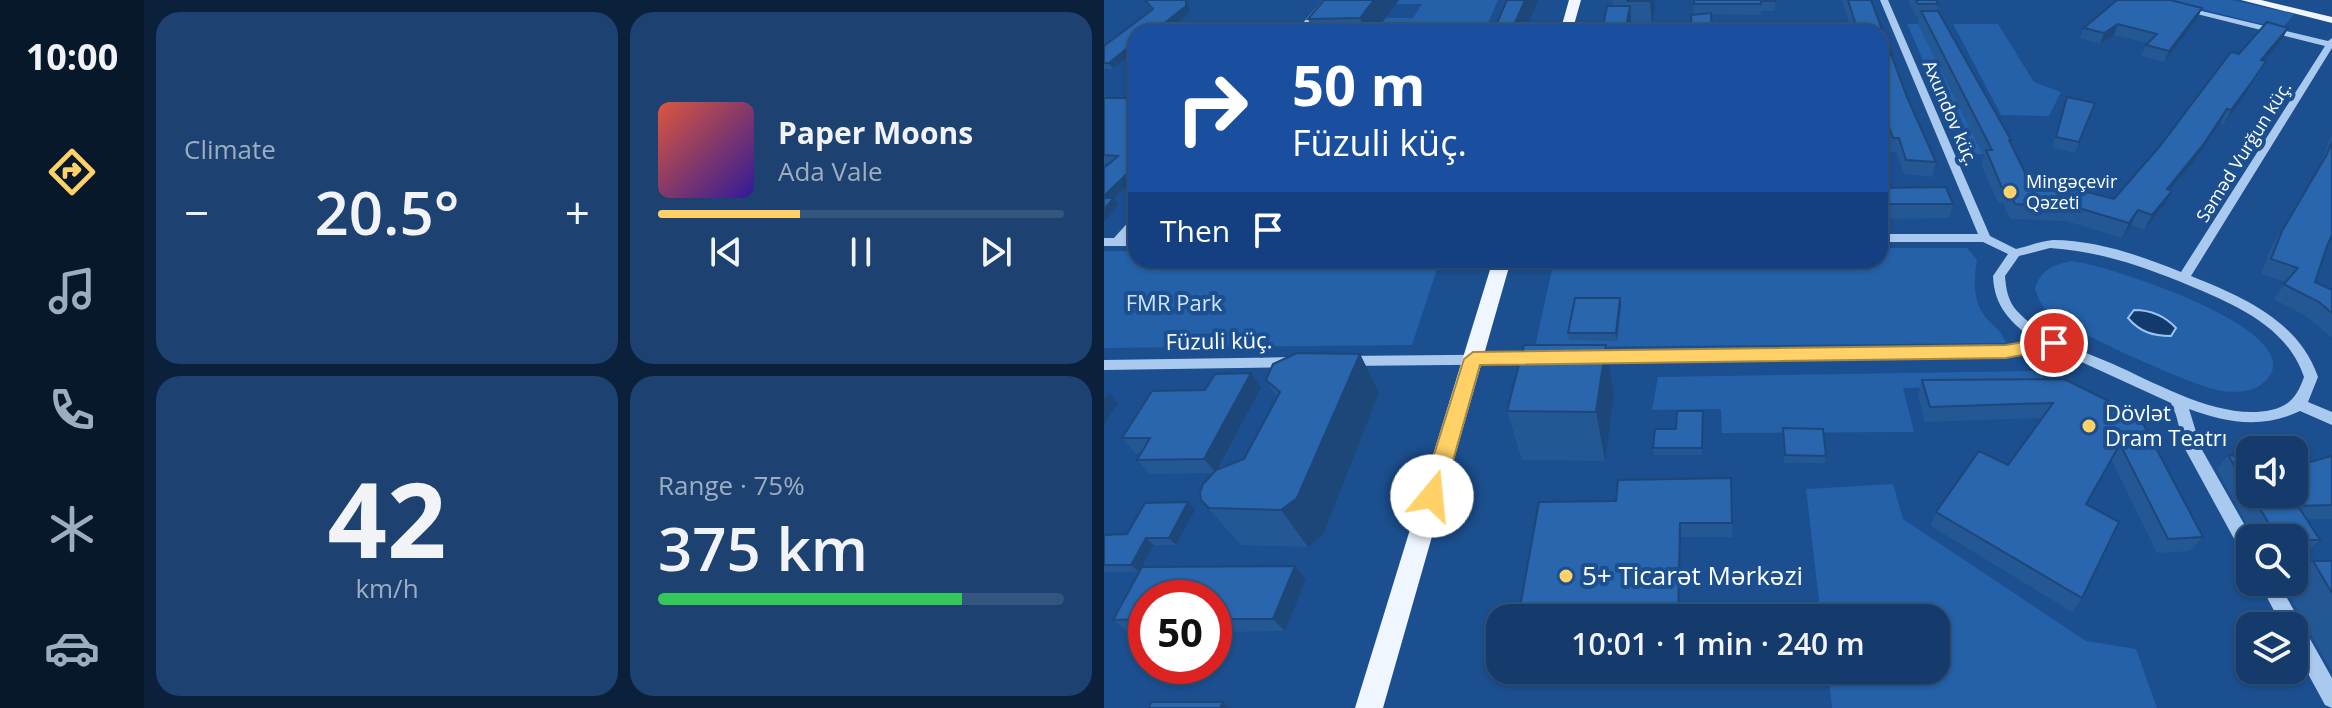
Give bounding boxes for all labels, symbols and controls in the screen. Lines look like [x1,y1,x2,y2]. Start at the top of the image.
text: 10:00 [26,32,118,81]
text: 50 m [1292,46,1426,122]
icon: right [1160,56,1264,160]
street label: Axundov küç. [1918,56,1984,169]
street label: Səməd Vurğun küç. [2190,76,2296,227]
text: Paper Moons [778,112,973,153]
text: Füzuli küç. [1292,118,1467,167]
text: Climate [184,131,276,167]
icon: directions [44,144,100,200]
text: Ada Vale [778,153,883,189]
place label: Mingəçevir Qəzeti [2026,169,2118,214]
text: 20.5° [314,171,460,253]
text: − [184,182,209,242]
text: + [565,182,590,242]
marker: Mingəçevir Qəzeti [2001,183,2019,201]
icon: arrive [1246,208,1290,252]
text: Then [1160,210,1230,251]
icon: previous [704,230,748,274]
icon: pause [839,230,883,274]
icon: next [974,230,1018,274]
icon: music [44,263,100,319]
park label: FMR Park [1126,287,1223,317]
pin [2020,309,2088,377]
icon: arrive [2032,321,2076,365]
street label: Füzuli küç. [1165,324,1273,356]
icon: phone [44,382,100,438]
place label: Dövlət Dram Teatrı [2105,397,2227,452]
marker: Dövlət Dram Teatrı [2080,417,2098,435]
map controls [2236,436,2308,684]
button: sound [2236,436,2308,508]
text: 42 [328,447,446,588]
position arrow [1390,454,1474,538]
text: Range · 75% [658,467,805,503]
icon: climate [44,501,100,557]
text: 375 km [658,507,868,589]
button: search [2236,524,2308,596]
place label: 5+ Ticarət Mərkəzi [1582,557,1803,593]
marker: 5+ Ticarət Mərkəzi [1557,567,1575,585]
text: km/h [355,570,419,606]
speed limit sign: 50 [1128,580,1232,684]
button: layers [2236,612,2308,684]
icon: car [44,620,100,676]
text: 10:01 · 1 min · 240 m [1571,623,1865,664]

